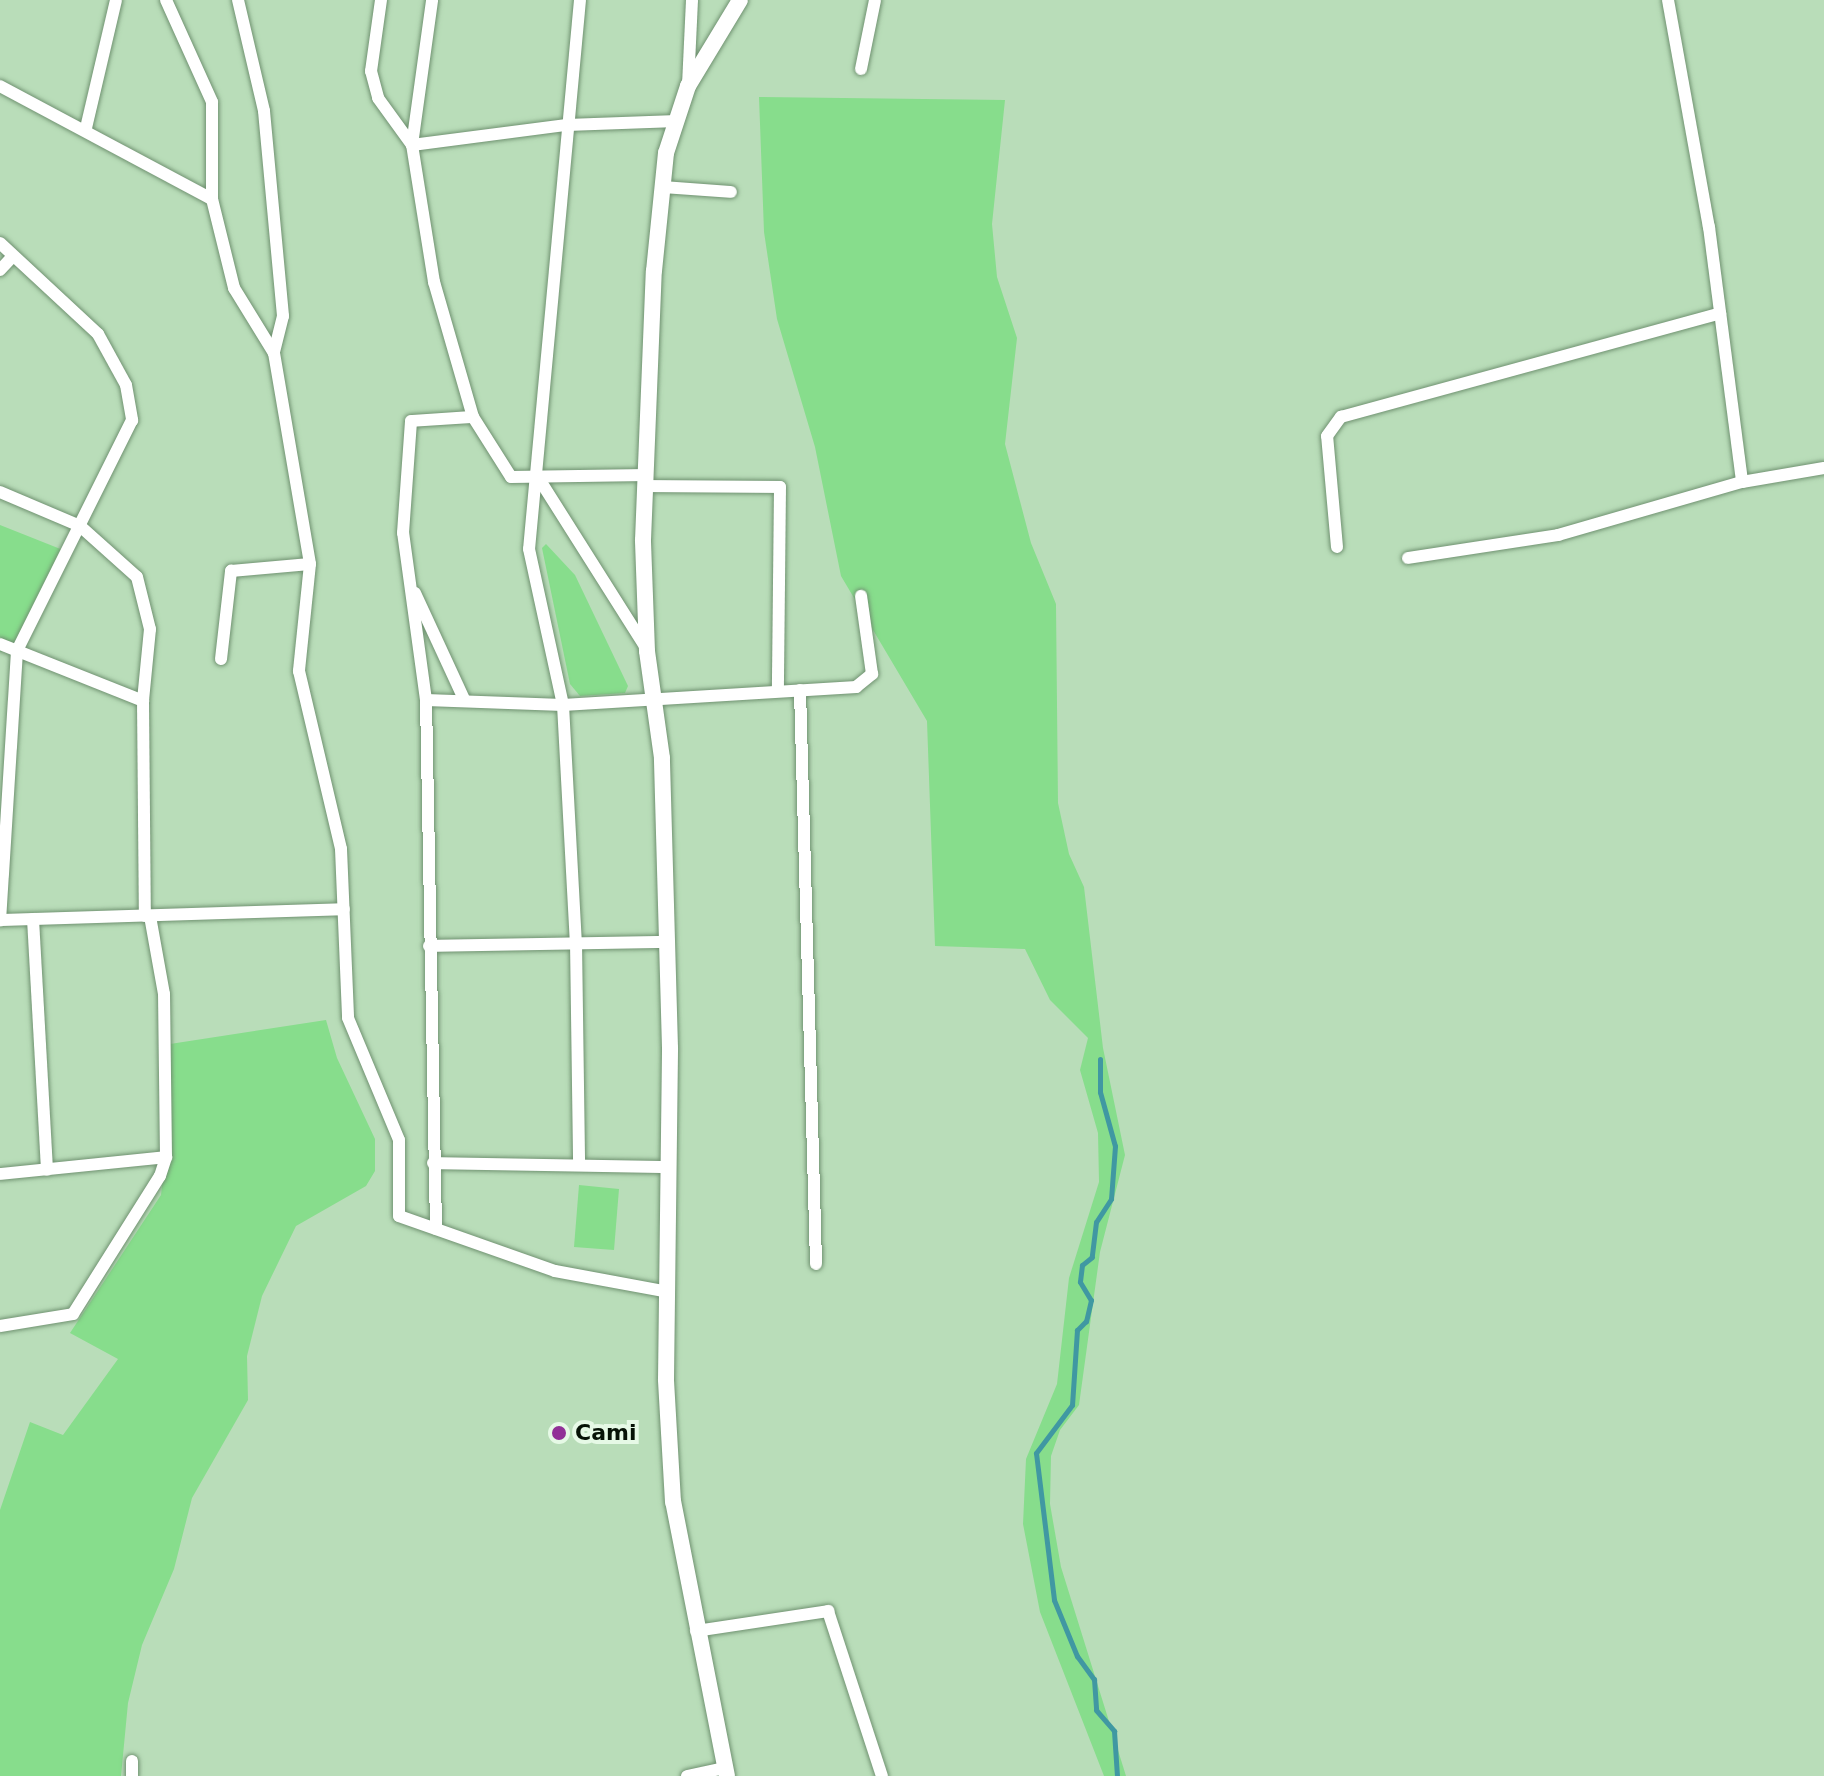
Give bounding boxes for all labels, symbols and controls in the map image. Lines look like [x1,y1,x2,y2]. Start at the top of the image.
place label: Cami [575,1420,636,1446]
marker: Cami [550,1424,568,1442]

